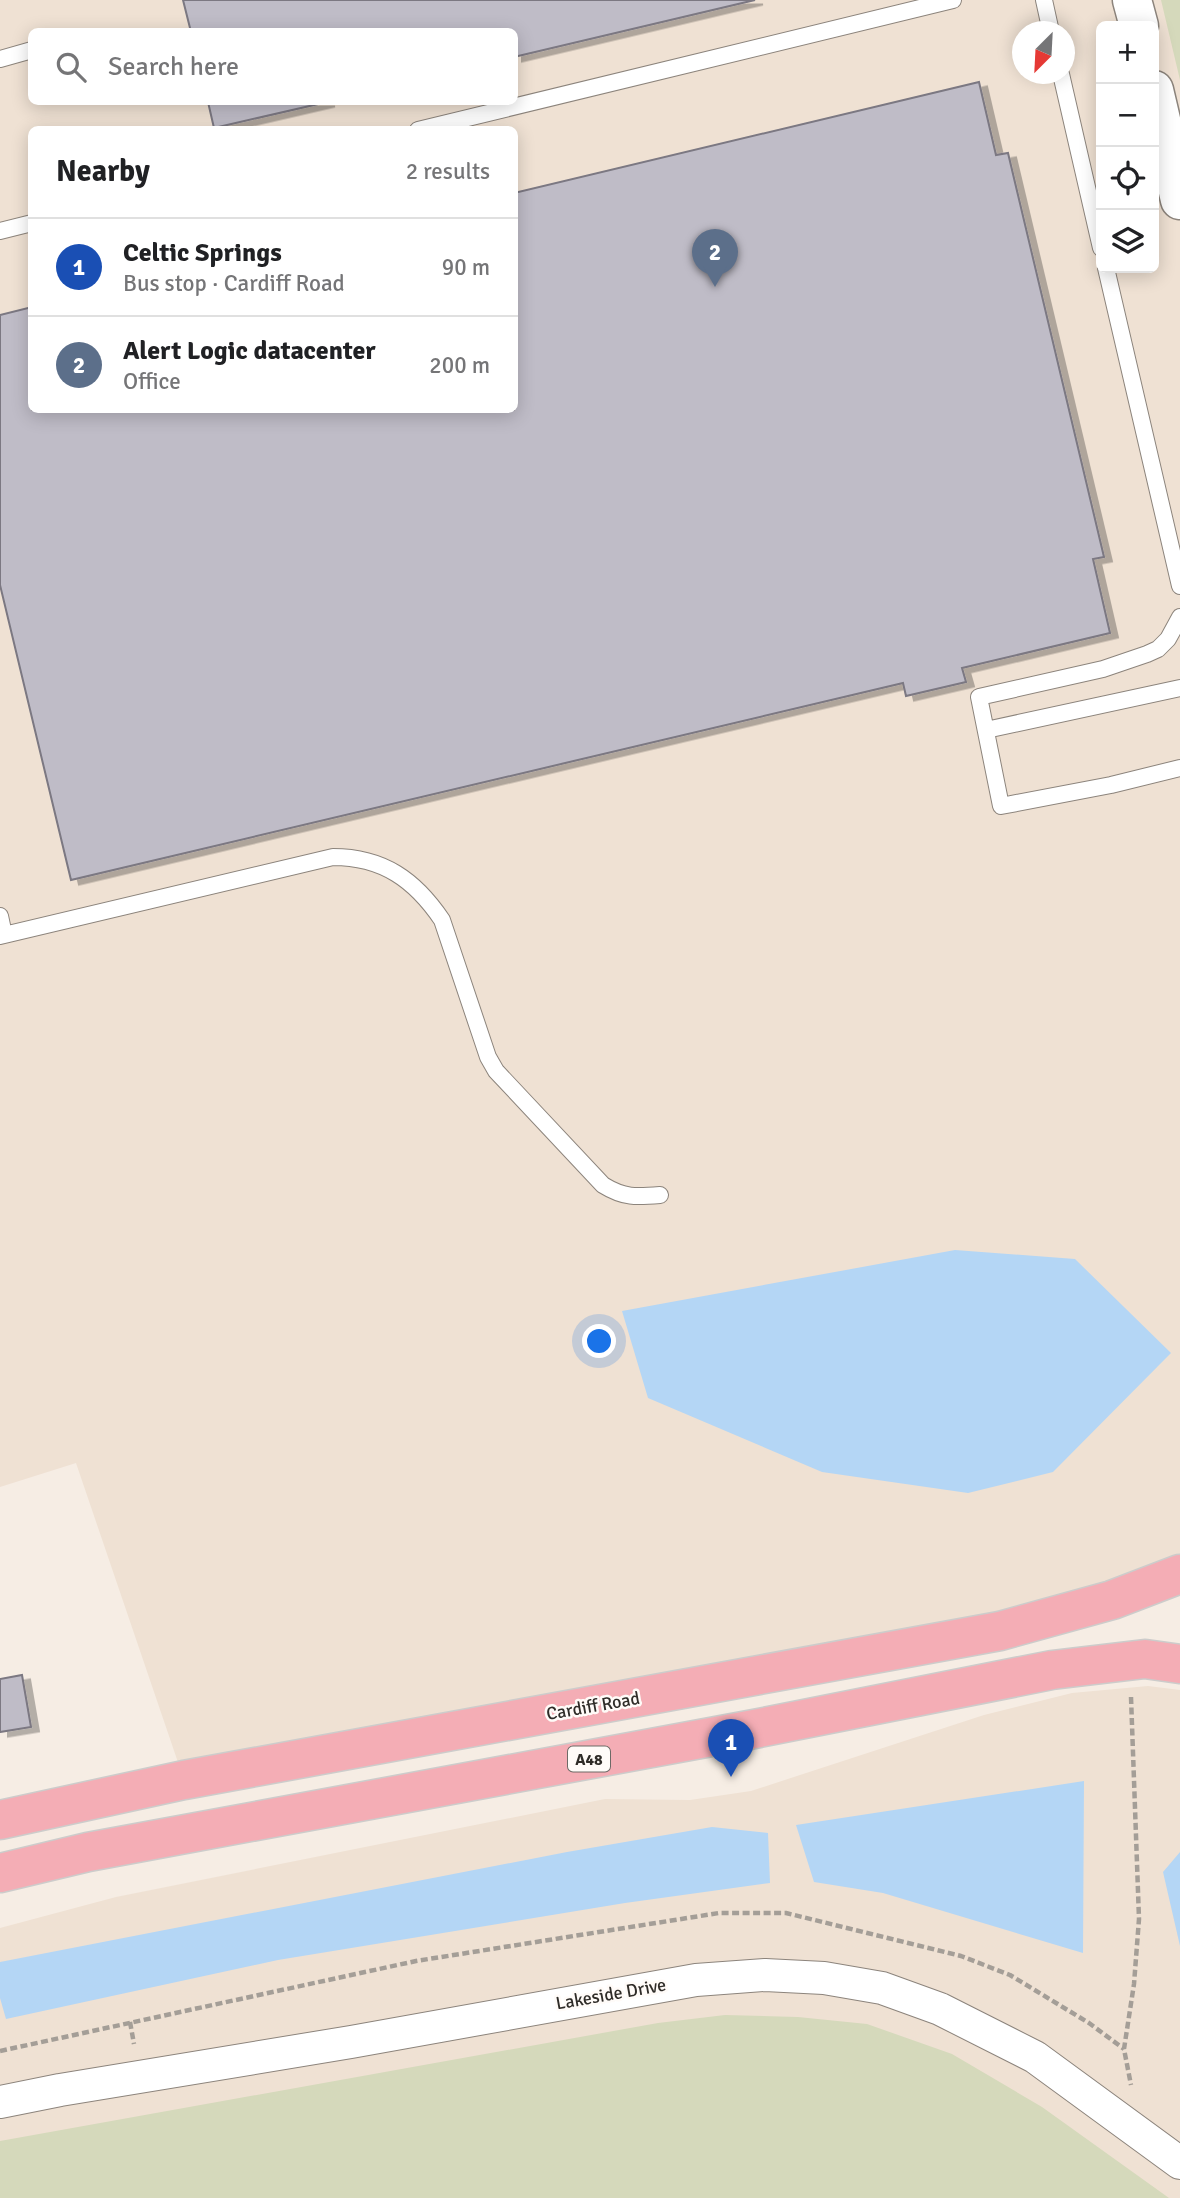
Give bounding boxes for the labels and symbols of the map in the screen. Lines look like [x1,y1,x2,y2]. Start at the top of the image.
north arrow [1012,21,1075,84]
pin: 2 [692,229,738,287]
your location [582,1324,616,1358]
street label: Cardiff Road [544,1687,642,1725]
pin: 1 [708,1719,754,1777]
road number: A48 [568,1746,610,1772]
street label: Lakeside Drive [554,1973,668,2015]

